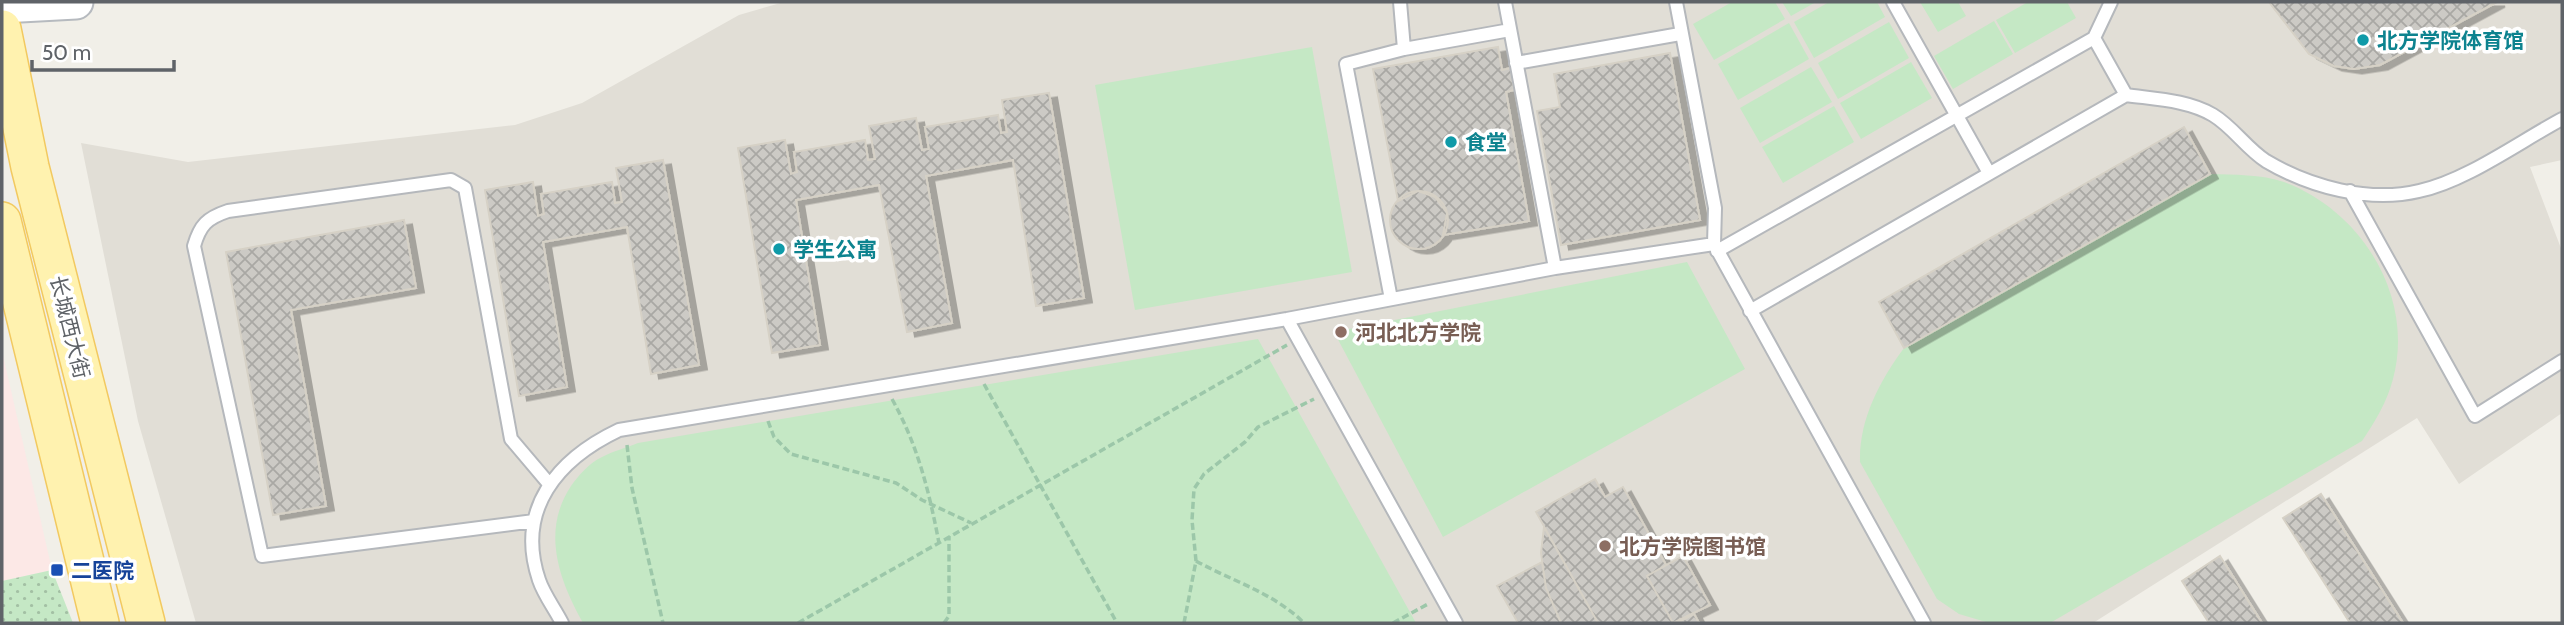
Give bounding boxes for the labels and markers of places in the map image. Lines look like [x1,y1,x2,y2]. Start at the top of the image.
place label: 北方学院体育馆 [2377,28,2524,53]
marker: 北方学院体育馆 [2355,32,2371,48]
place label: 食堂 [1465,130,1507,155]
marker: 食堂 [1443,134,1459,150]
place label: 学生公寓 [793,237,877,262]
marker: 学生公寓 [771,241,787,257]
place label: 河北北方学院 [1355,320,1481,345]
marker: 河北北方学院 [1333,324,1349,340]
place label: 北方学院图书馆 [1619,534,1766,559]
marker: 北方学院图书馆 [1597,538,1613,554]
place label: 二医院 [71,558,134,583]
marker: 二医院 [49,562,65,578]

